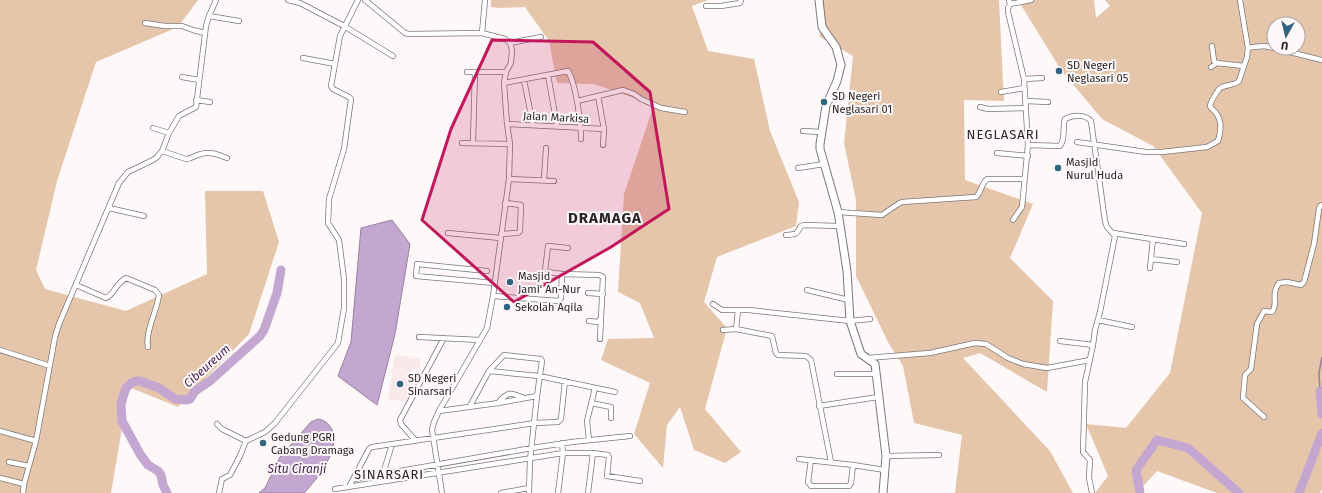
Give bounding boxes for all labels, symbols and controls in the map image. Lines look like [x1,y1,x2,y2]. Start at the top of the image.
north arrow [1266,16,1306,56]
text: U [1280,38,1289,52]
place label: SD Negeri Neglasari 05 [1067,59,1129,85]
marker: SD Negeri Neglasari 05 [1054,66,1064,76]
place label: SD Negeri Neglasari 01 [832,90,892,116]
marker: SD Negeri Neglasari 01 [819,97,829,107]
street label: Jalan Markisa [523,109,589,126]
district label: NEGLASARI [967,127,1039,142]
place label: Masjid Nurul Huda [1066,156,1123,182]
marker: Masjid Nurul Huda [1053,163,1063,173]
district label: DRAMAGA [568,209,642,227]
place label: Masjid Jami' An-Nur [518,270,581,296]
marker: Masjid Jami' An-Nur [505,277,515,287]
place label: Sekolah Aqila [515,301,583,314]
marker: Sekolah Aqila [502,302,512,312]
water label: Cibeureum [181,342,233,390]
place label: SD Negeri Sinarsari [408,372,456,398]
marker: SD Negeri Sinarsari [395,379,405,389]
place label: Gedung PGRI Cabang Dramaga [271,431,354,457]
marker: Gedung PGRI Cabang Dramaga [258,438,268,448]
water label: Situ Ciranji [267,462,327,476]
district label: SINARSARI [354,467,424,482]

